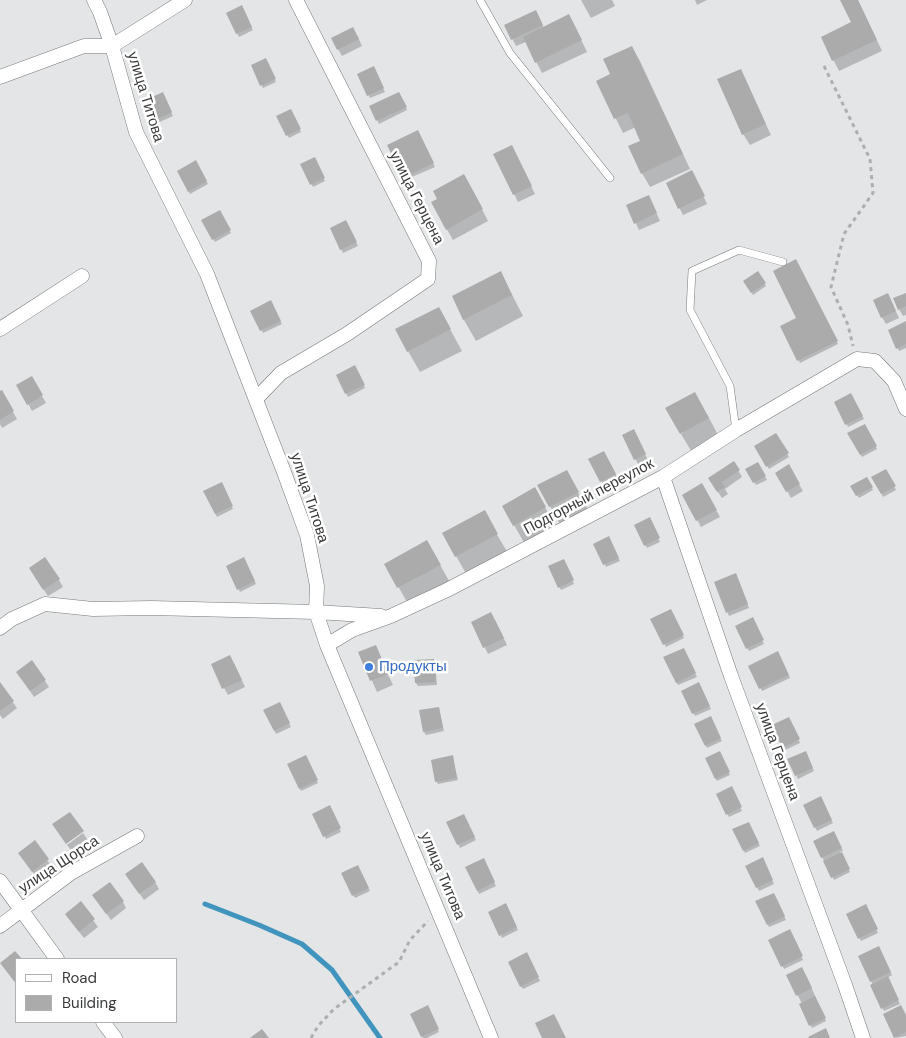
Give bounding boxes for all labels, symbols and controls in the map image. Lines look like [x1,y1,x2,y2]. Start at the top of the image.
street label: улица Титова [123,50,167,144]
street label: улица Герцена [385,148,447,248]
street label: улица Титова [286,451,332,545]
street label: Подгорный переулок [521,455,657,539]
place label: Продукты [379,658,447,676]
marker: Продукты [363,661,375,673]
street label: улица Герцена [751,701,803,803]
street label: улица Титова [415,830,469,922]
street label: улица Щорса [16,832,102,898]
legend [15,958,178,1023]
text: Road [62,968,97,988]
text: Building [62,993,117,1013]

